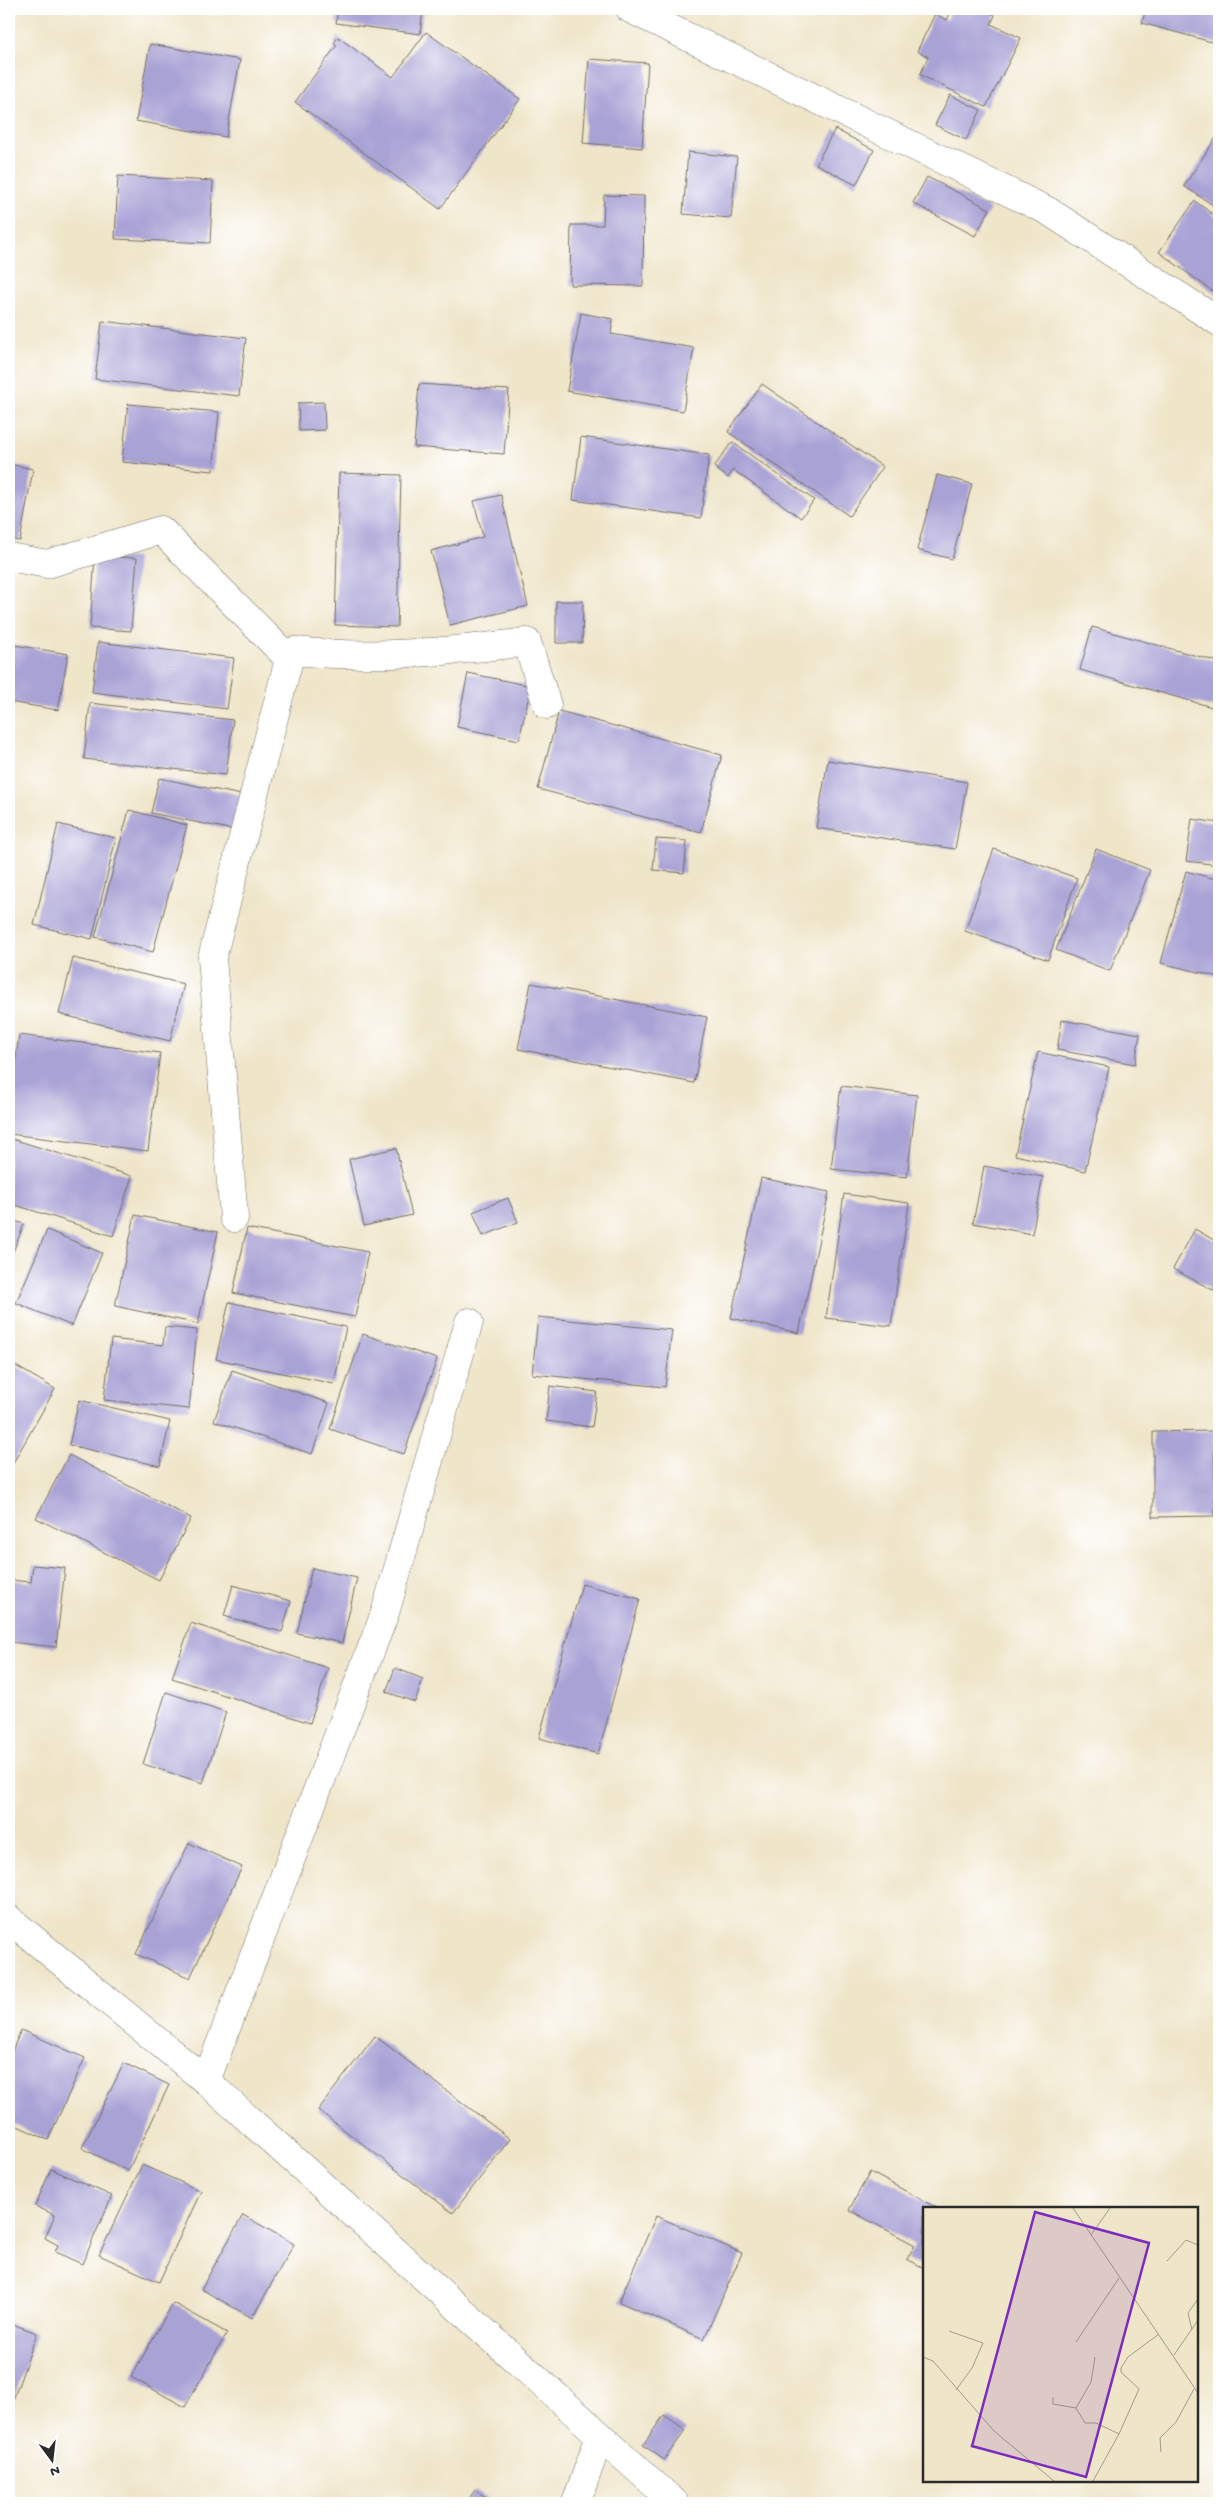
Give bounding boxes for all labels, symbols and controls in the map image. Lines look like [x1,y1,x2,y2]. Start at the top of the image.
inset map [923,2207,1198,2482]
north arrow [28,2434,78,2484]
text: N [48,2461,61,2480]

